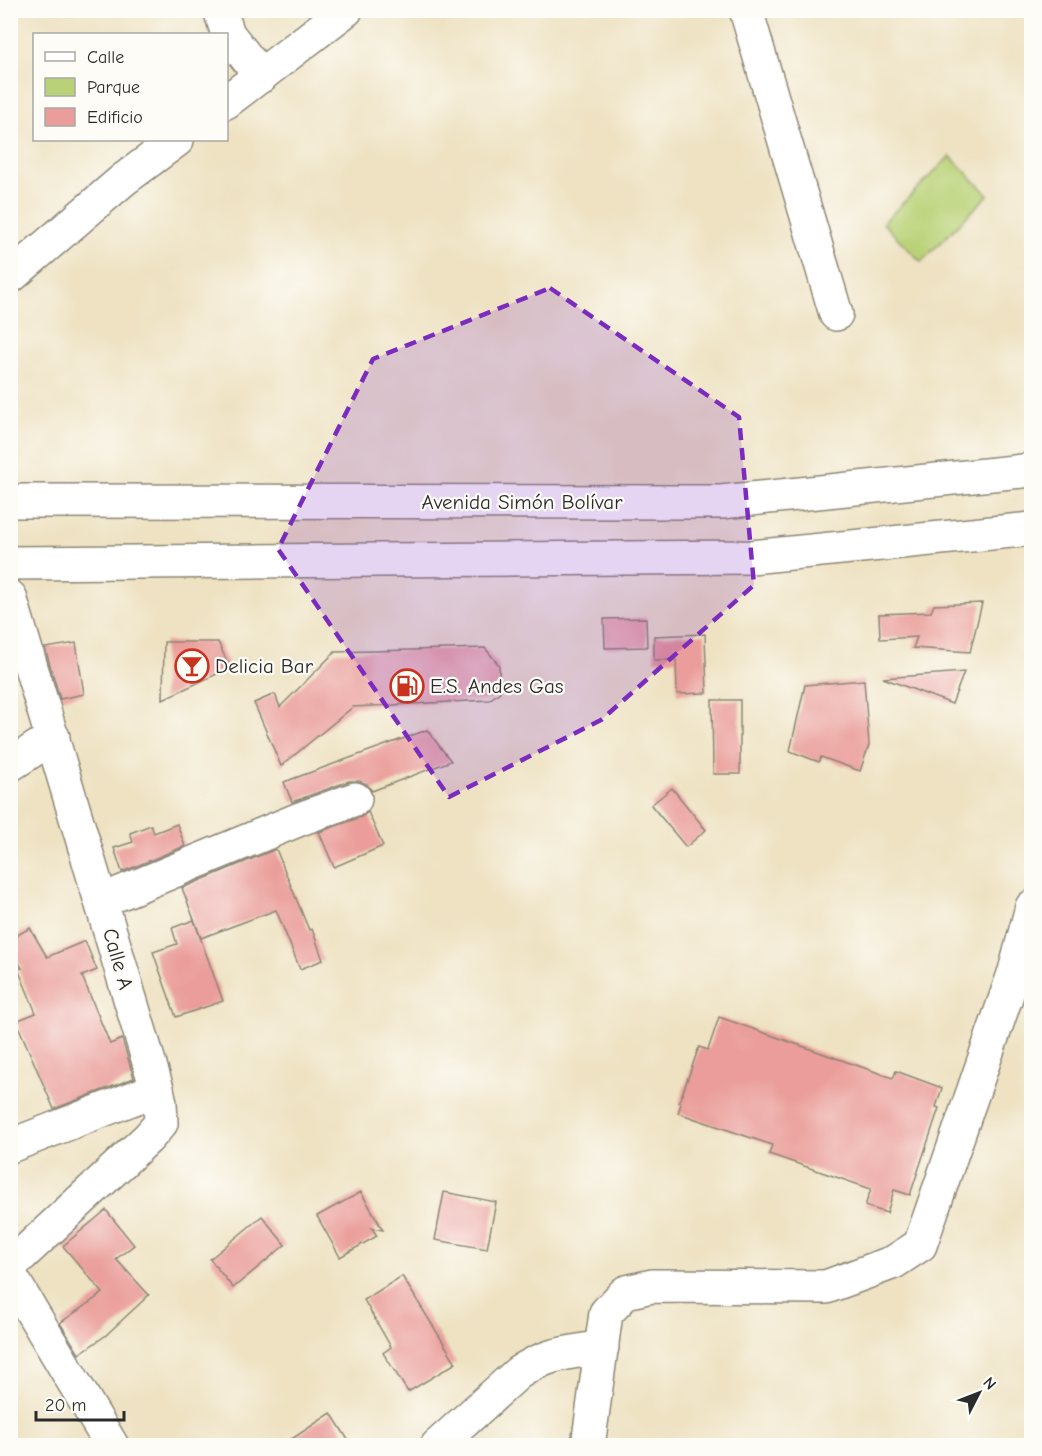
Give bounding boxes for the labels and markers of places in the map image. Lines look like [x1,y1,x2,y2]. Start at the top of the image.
bar icon: Delicia Bar [174,648,210,684]
place label: Delicia Bar [215,654,314,678]
fuel station icon: E.S. Andes Gas [389,668,425,704]
place label: E.S. Andes Gas [430,674,564,698]

